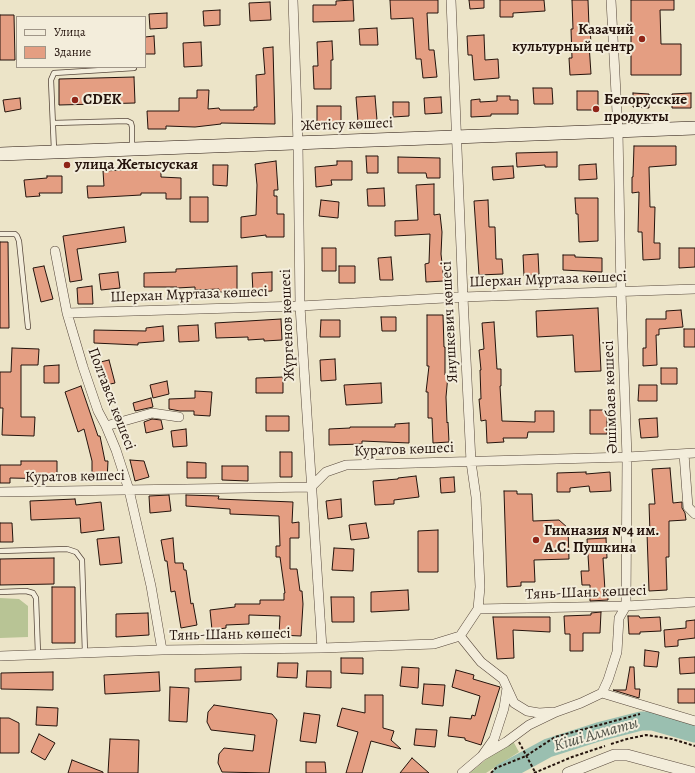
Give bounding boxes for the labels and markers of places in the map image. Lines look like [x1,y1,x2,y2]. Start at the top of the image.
place label: Казачий культурный центр [512,21,634,56]
marker: Казачий культурный центр [637,34,647,44]
place label: CDEK [83,91,121,109]
place label: Белорусские продукты [604,91,687,126]
marker: CDEK [70,95,80,105]
marker: Белорусские продукты [591,104,601,114]
place label: улица Жетысуская [75,156,198,174]
marker: улица Жетысуская [62,160,72,170]
place label: Гимназия №4 им. А.С. Пушкина [544,522,659,557]
marker: Гимназия №4 им. А.С. Пушкина [531,535,541,545]

